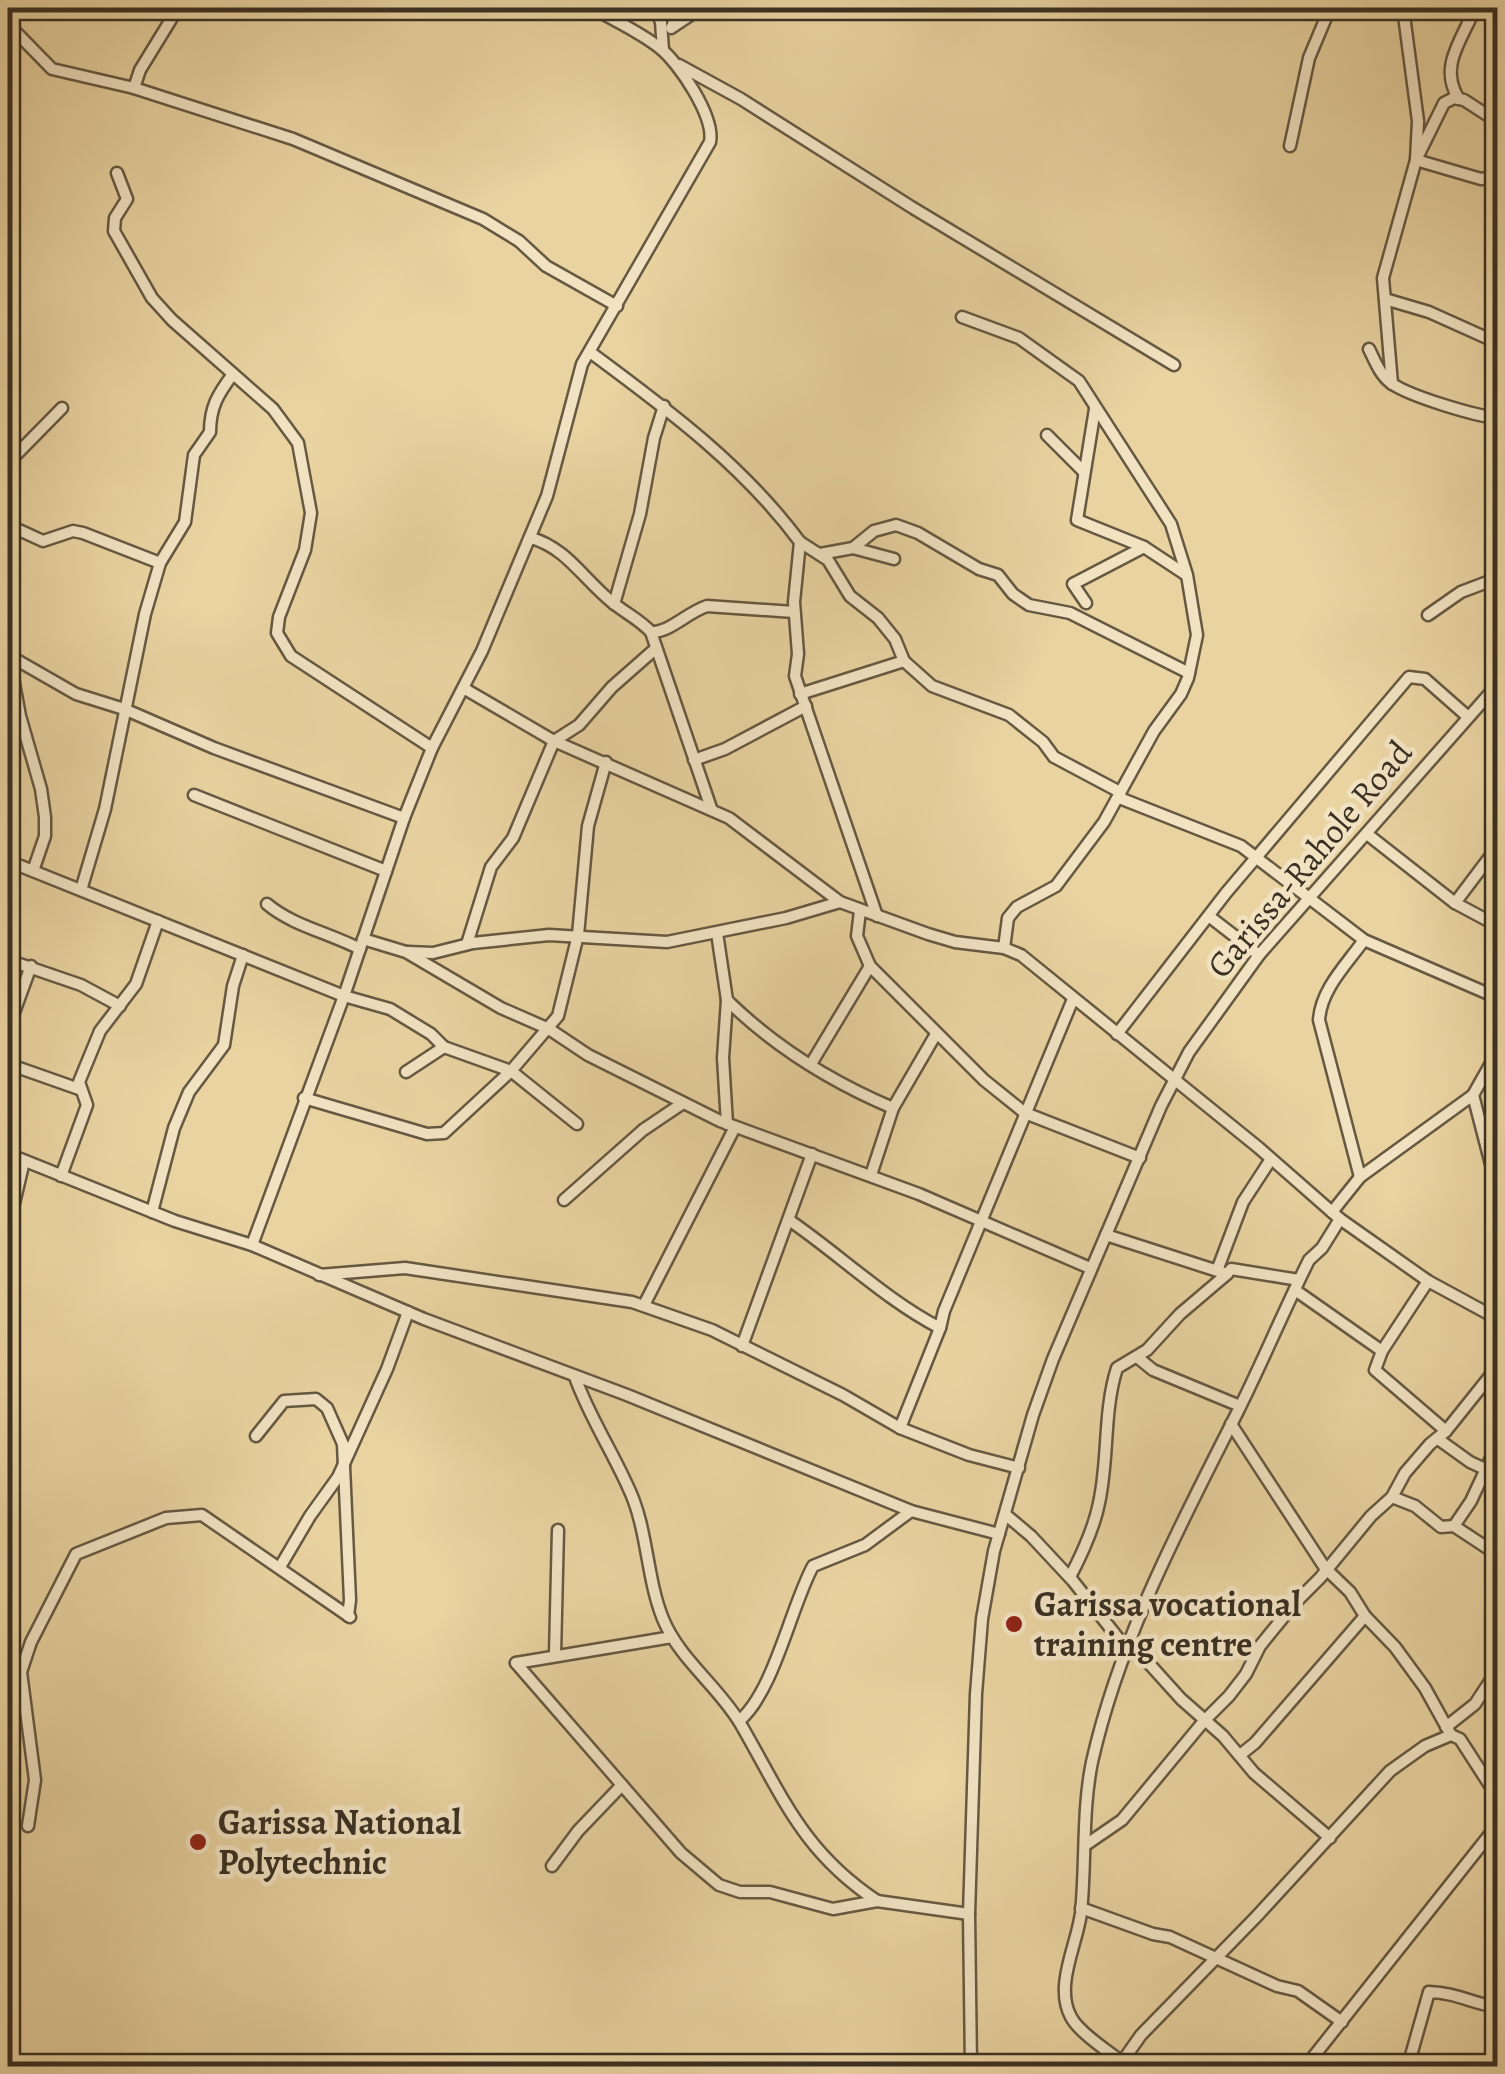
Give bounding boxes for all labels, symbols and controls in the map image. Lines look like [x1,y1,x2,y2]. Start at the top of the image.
street label: Garissa-Rahole Road [1195,730,1423,988]
place label: Garissa vocational training centre [1034,1580,1301,1668]
marker: Garissa vocational training centre [1003,1613,1025,1635]
place label: Garissa National Polytechnic [218,1798,461,1886]
marker: Garissa National Polytechnic [187,1831,209,1853]

